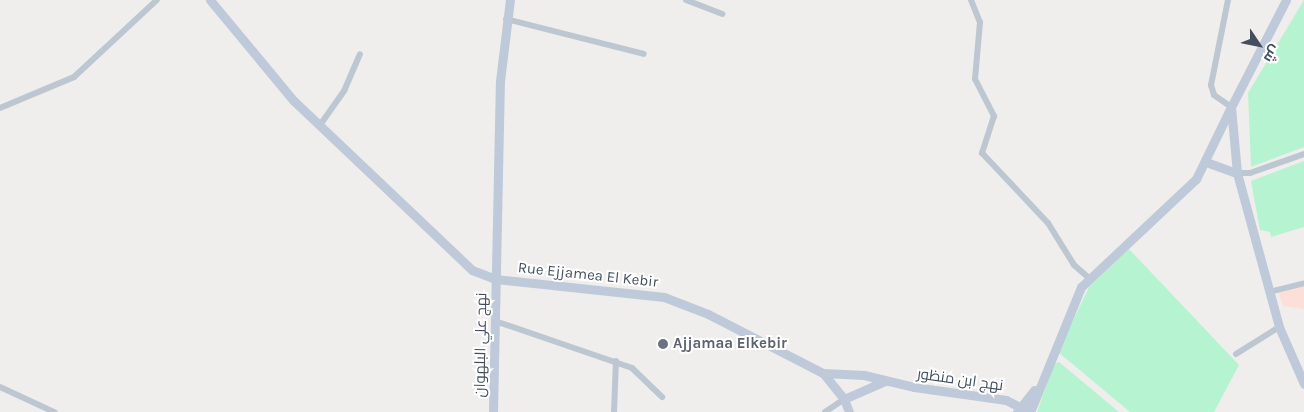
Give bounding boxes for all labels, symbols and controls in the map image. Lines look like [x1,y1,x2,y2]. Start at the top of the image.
north arrow [1234,20,1284,70]
text: ش [1260,41,1284,66]
street label: Rue Ejjamea El Kebir [517,259,659,291]
street label: نهج علي البلهوان [471,292,491,398]
place label: Ajjamaa Elkebir [673,335,787,353]
marker: Ajjamaa Elkebir [657,338,669,350]
street label: نهج ابن منظور [916,365,1004,395]

